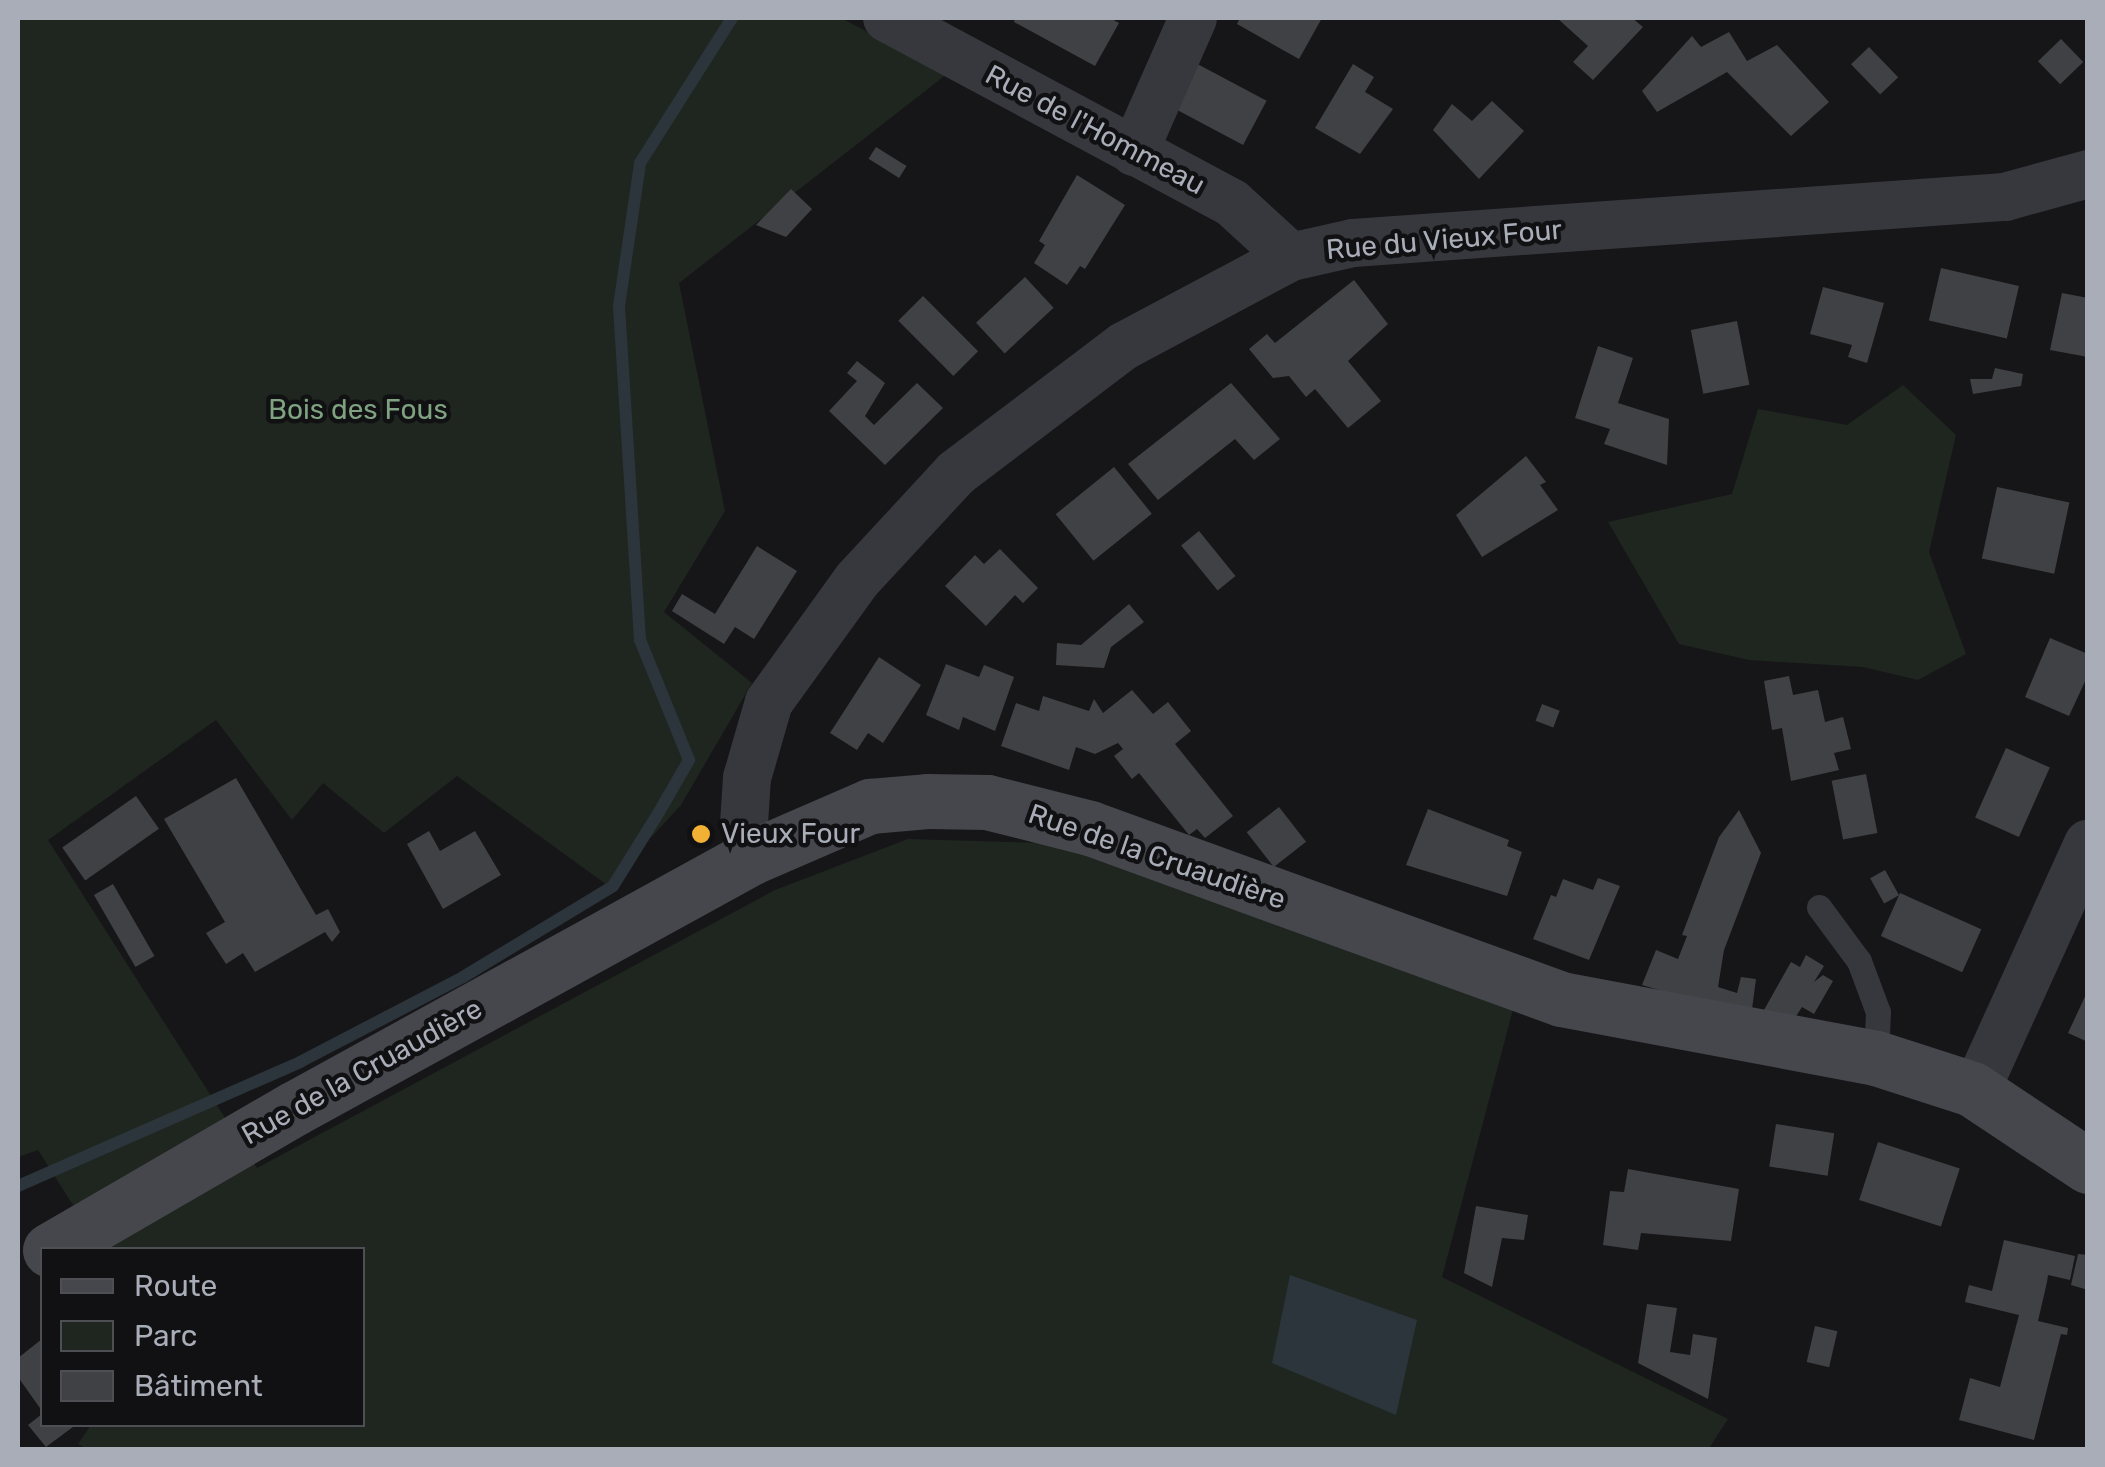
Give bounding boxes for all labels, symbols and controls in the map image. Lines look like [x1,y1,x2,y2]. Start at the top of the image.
street label: Rue de l'Hommeau [980,58,1210,202]
street label: Rue du Vieux Four [1324,213,1564,267]
park label: Bois des Fous [268,393,448,427]
street label: Rue de la Cruaudière [1024,797,1290,917]
place label: Vieux Four [721,817,860,851]
marker: Vieux Four [690,823,712,845]
street label: Rue de la Cruaudière [236,992,488,1152]
legend [40,1247,365,1427]
text: Route [134,1268,217,1304]
text: Parc [134,1318,197,1354]
text: Bâtiment [134,1368,263,1404]

